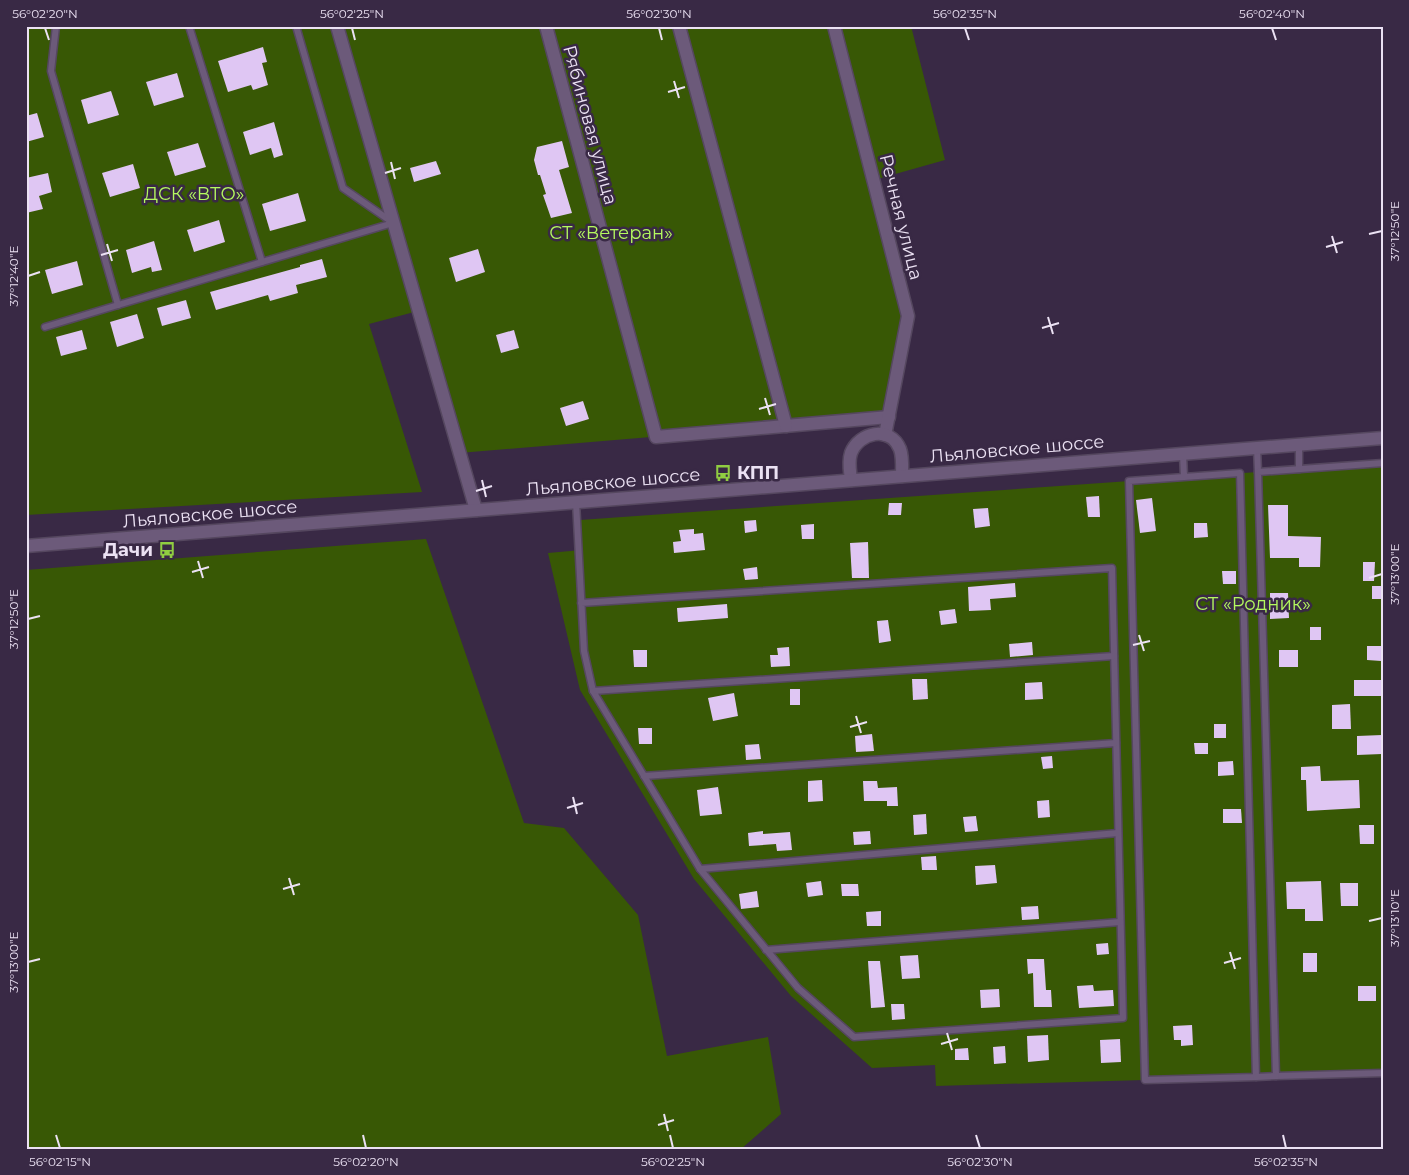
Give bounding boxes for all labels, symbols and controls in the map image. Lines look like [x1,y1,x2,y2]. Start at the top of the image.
text: 56°02'20"N [12,6,78,21]
text: 56°02'25"N [320,6,384,21]
text: 56°02'30"N [626,6,692,21]
text: 56°02'35"N [933,6,997,21]
text: 56°02'40"N [1239,6,1305,21]
street label: Рябиновая улица [558,43,622,207]
street label: Речная улица [875,152,927,282]
park label: ДСК «ВТО» [144,183,244,205]
text: 37°12'50"E [1387,201,1402,261]
park label: СТ «Ветеран» [549,222,673,244]
text: 37°12'40"E [6,246,21,306]
street label: Льяловское шоссе [929,430,1105,468]
place label: КПП [737,462,779,484]
street label: Льяловское шоссе [525,463,701,501]
bus stop icon: КПП [713,463,733,483]
street label: Льяловское шоссе [122,495,298,533]
place label: Дачи [103,539,153,561]
bus stop icon: Дачи [157,540,177,560]
text: 37°13'00"E [1387,543,1402,605]
text: 37°12'50"E [6,589,21,649]
park label: СТ «Родник» [1195,593,1311,615]
text: 37°13'10"E [1387,889,1402,947]
text: 37°13'00"E [6,931,21,993]
text: 56°02'15"N [29,1154,91,1169]
text: 56°02'20"N [333,1154,399,1169]
text: 56°02'25"N [641,1154,705,1169]
text: 56°02'30"N [947,1154,1013,1169]
text: 56°02'35"N [1254,1154,1318,1169]

